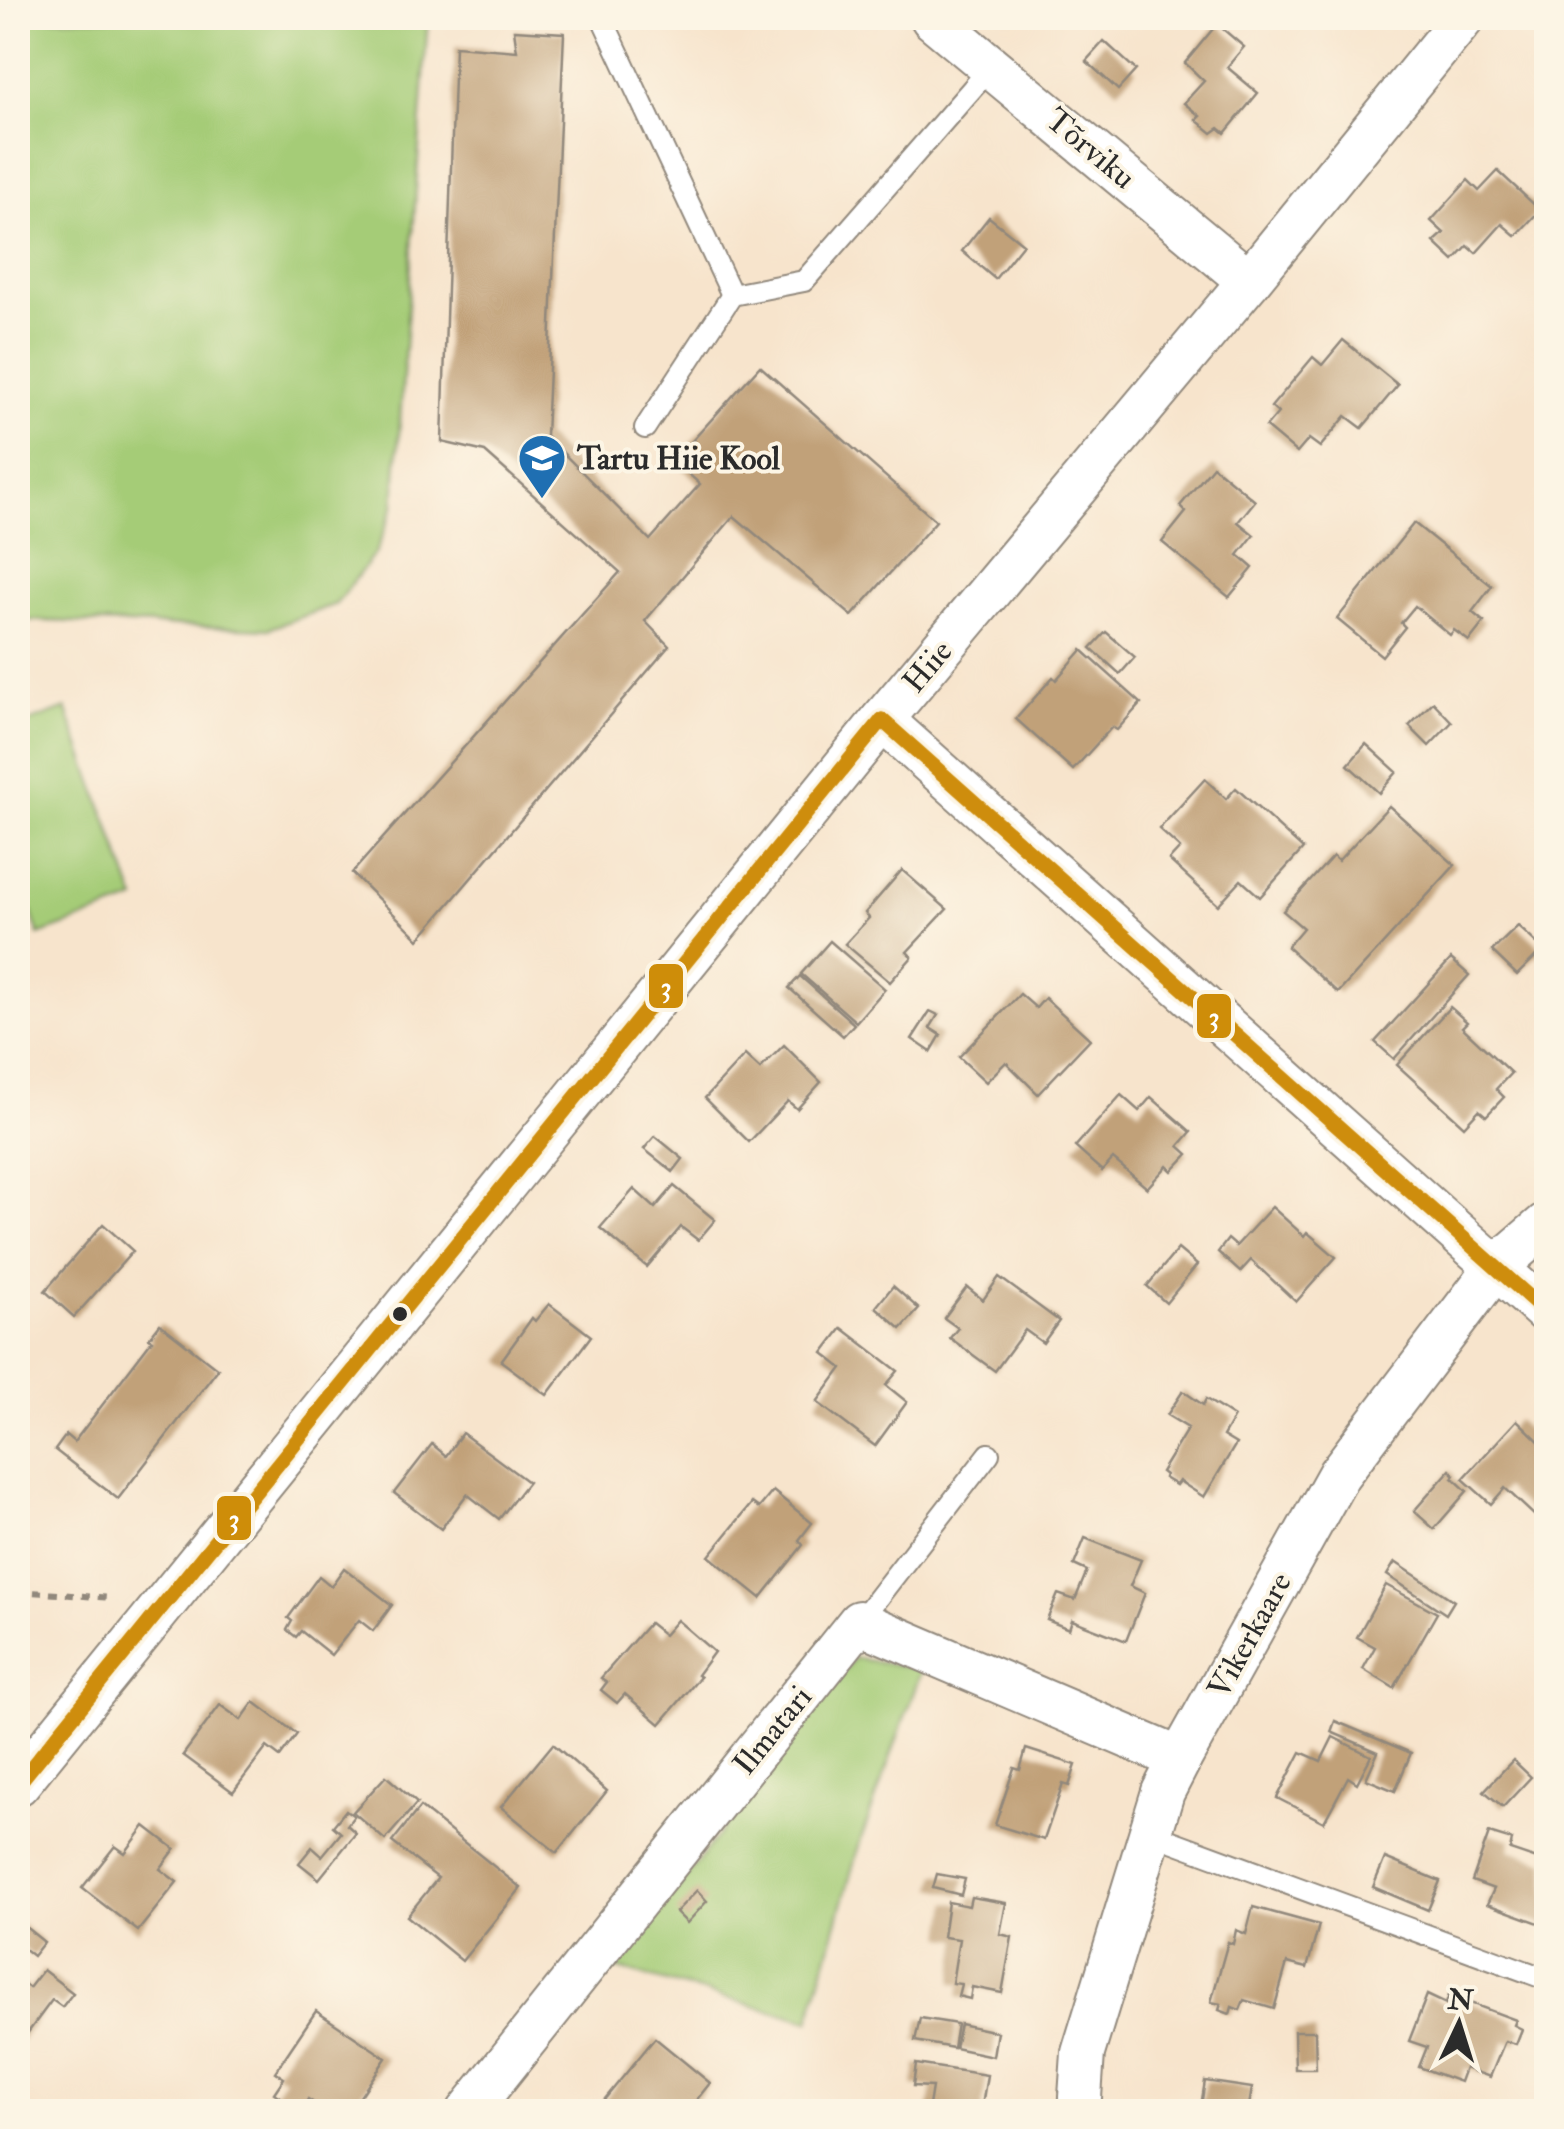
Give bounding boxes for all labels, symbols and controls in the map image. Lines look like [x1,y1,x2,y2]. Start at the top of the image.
street label: Tõrviku [1037,100,1143,198]
school or university icon: Tartu Hiie Kool [516,432,568,500]
place label: Tartu Hiie Kool [576,439,781,479]
street label: Hiie [894,632,961,701]
line badge: 3 [647,962,685,1010]
text: 3 [661,970,671,1005]
line badge: 3 [1195,992,1233,1040]
text: 3 [1209,1000,1219,1035]
unlabelled marker [390,1304,410,1324]
line badge: 3 [215,1494,253,1542]
text: 3 [229,1502,239,1537]
street label: Vikerkaare [1199,1566,1301,1705]
street label: Ilmatari [725,1678,821,1783]
north arrow [1409,1974,1509,2074]
text: N [1446,1982,1475,2019]

